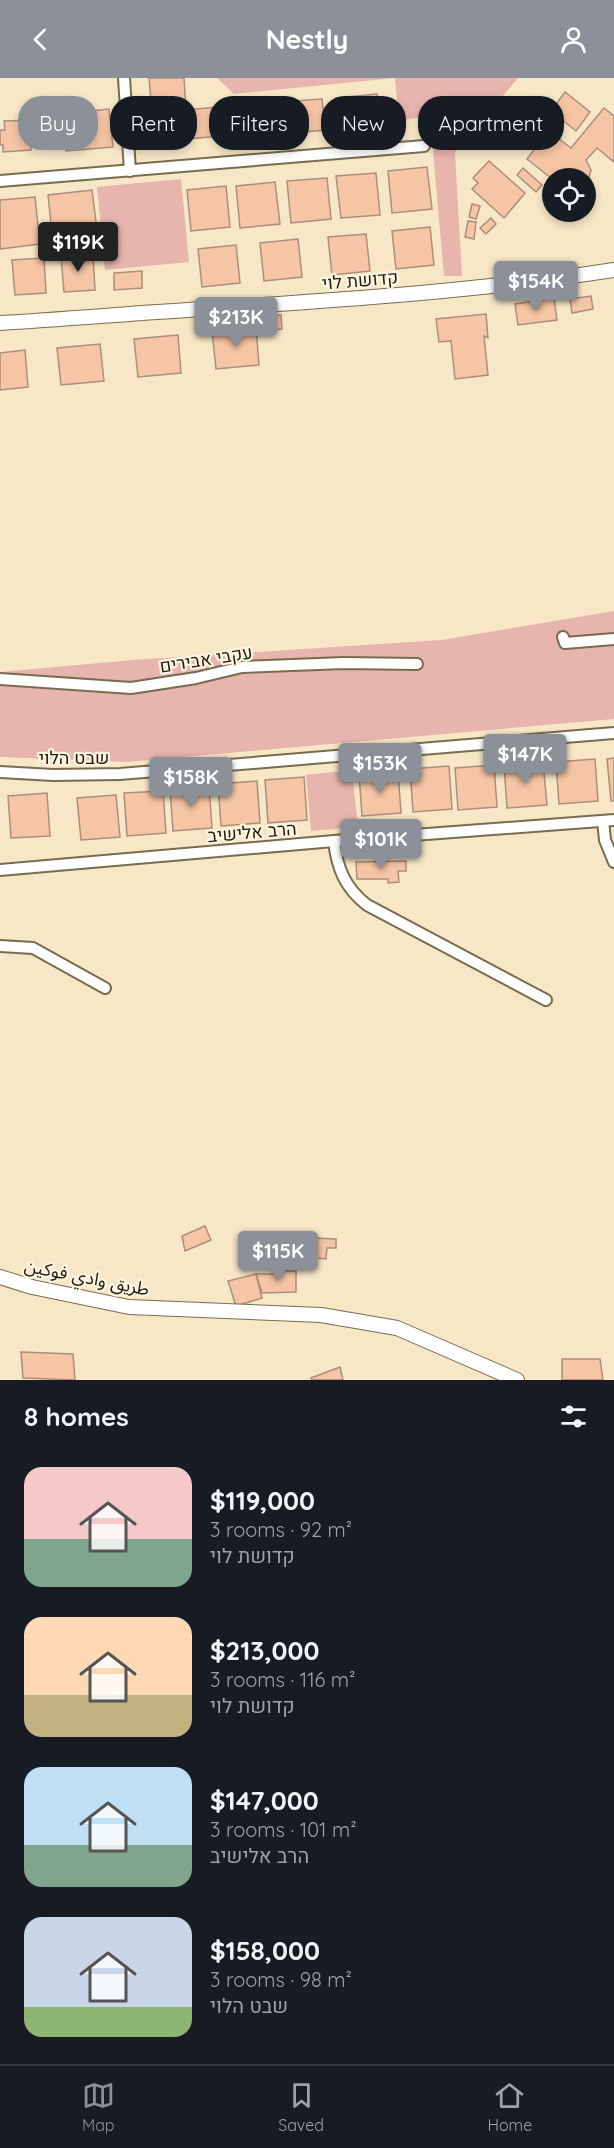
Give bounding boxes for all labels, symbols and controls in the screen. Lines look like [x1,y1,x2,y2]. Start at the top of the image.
text: Nestly [266,22,348,56]
icon: back [24,23,57,56]
icon: person [557,23,590,56]
chip: Buy [18,96,98,150]
chip: Rent [110,96,197,150]
chip: Filters [209,96,309,150]
chip: New [321,96,406,150]
chip: Apartment [418,96,564,150]
map controls [542,168,596,222]
button: locate [542,168,596,222]
pin: $119K [36,222,120,273]
text: $119K [52,229,104,254]
pin: $154K [494,261,578,312]
street label: קדושת לוי [321,265,399,295]
text: $154K [508,268,564,293]
pin: $213K [194,297,278,348]
text: $213K [209,304,263,329]
street label: עקבי אבירים [158,640,254,678]
pin: $147K [483,734,567,785]
text: $147K [498,741,552,766]
pin: $153K [338,743,422,794]
street label: שבט הלוי [39,746,109,769]
text: $153K [352,750,408,775]
pin: $158K [149,757,233,808]
text: $158K [163,764,219,789]
street label: הרב אלישיב [207,817,297,847]
pin: $101K [339,819,423,870]
text: $101K [355,826,407,851]
pin: $115K [236,1231,320,1282]
text: $115K [252,1238,304,1263]
street label: طريق وادي فوکين [22,1254,151,1303]
text: 8 homes [24,1400,129,1433]
icon: filters [557,1400,590,1433]
text: $119,000 [210,1484,315,1517]
icon: home [72,1491,144,1563]
text: 3 rooms · 92 m² [210,1517,352,1542]
text: קדושת לוי [210,1543,295,1568]
text: $213,000 [210,1634,319,1667]
icon: home [72,1641,144,1713]
text: 3 rooms · 116 m² [210,1667,355,1692]
text: קדושת לוי [210,1693,295,1718]
text: $147,000 [210,1784,319,1817]
icon: home [72,1791,144,1863]
text: 3 rooms · 101 m² [210,1817,357,1842]
text: הרב אלישיב [210,1843,309,1868]
text: $158,000 [210,1934,320,1967]
icon: home [72,1941,144,2013]
text: 3 rooms · 98 m² [210,1967,352,1992]
text: שבט הלוי [210,1993,288,2018]
tab: Map [82,2079,115,2135]
tab: Saved [278,2079,324,2135]
tab: Home [487,2079,532,2135]

